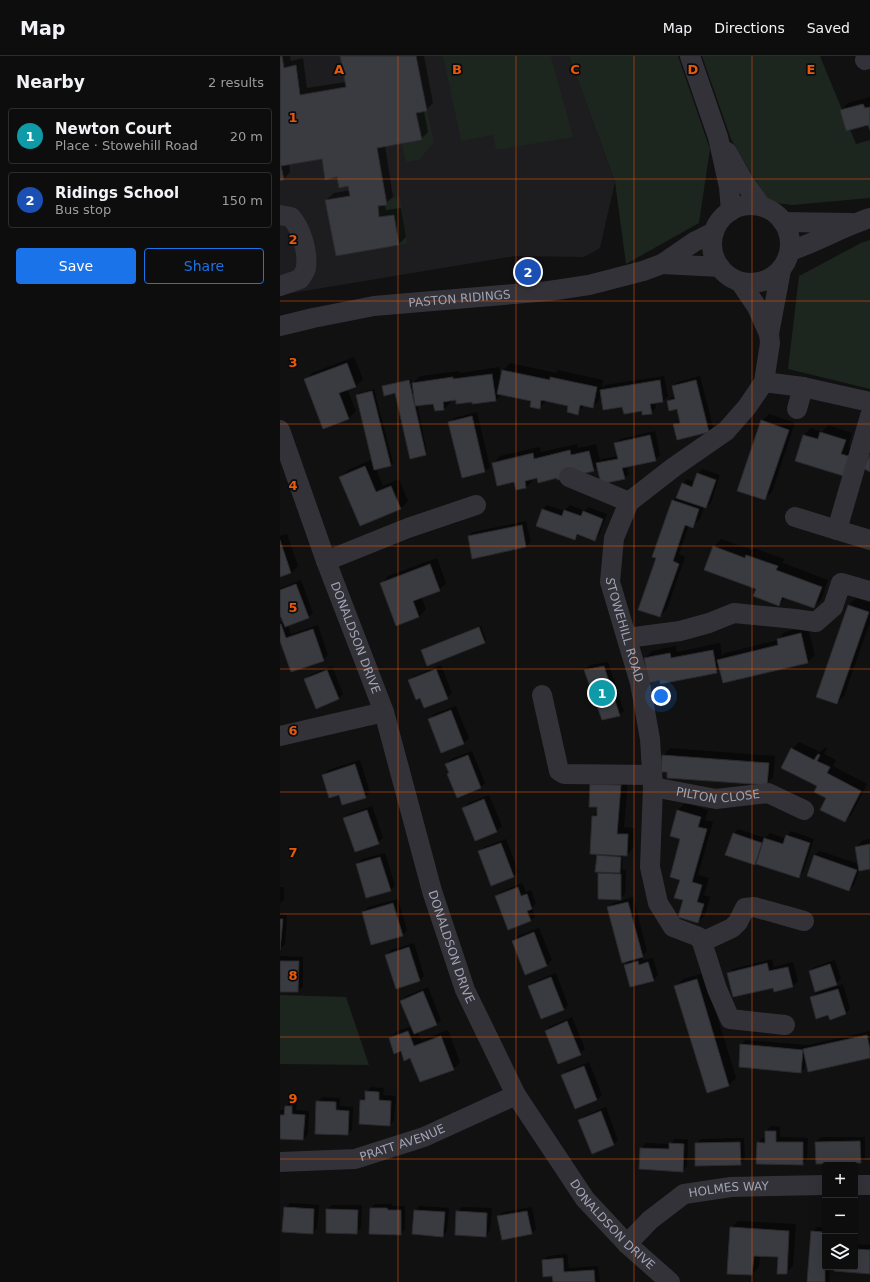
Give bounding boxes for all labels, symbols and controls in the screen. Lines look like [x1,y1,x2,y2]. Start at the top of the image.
text: Map [20,17,65,39]
text: Map [663,20,692,36]
text: Directions [714,20,785,36]
text: Saved [807,20,850,36]
text: A [334,62,344,77]
text: B [452,62,462,77]
text: C [570,62,580,77]
text: D [688,62,699,77]
text: E [807,62,815,77]
text: Nearby [16,72,85,92]
text: 2 results [208,75,264,90]
text: 1 [288,110,298,125]
text: Newton Court [55,120,172,138]
text: 1 [25,129,35,144]
text: 20 m [230,129,263,144]
text: Place · Stowehill Road [55,138,198,153]
text: Ridings School [55,184,179,202]
text: 2 [25,193,35,208]
text: 150 m [221,193,263,208]
text: Bus stop [55,202,111,217]
text: 2 [288,232,298,247]
button: Save [16,248,136,284]
button: Share [144,248,264,284]
pin: 2 [515,257,541,287]
street label: PASTON RIDINGS [408,287,511,310]
text: 3 [288,355,298,370]
text: 4 [288,478,298,493]
street label: STOWEHILL ROAD [603,577,646,684]
street label: DONALDSON DRIVE [328,580,383,696]
text: 5 [288,600,298,615]
pin: 1 [589,678,615,708]
your location [651,686,671,706]
text: 6 [288,723,298,738]
street label: PILTON CLOSE [675,785,761,806]
text: 7 [288,845,298,860]
street label: DONALDSON DRIVE [425,889,477,1006]
text: 8 [288,968,298,983]
text: 9 [288,1091,298,1106]
street label: PRATT AVENUE [358,1121,447,1164]
map controls [822,1162,858,1270]
button: + [822,1162,858,1198]
street label: DONALDSON DRIVE [567,1177,658,1272]
street label: HOLMES WAY [688,1179,769,1200]
button: − [822,1198,858,1234]
button: layers [822,1234,858,1270]

